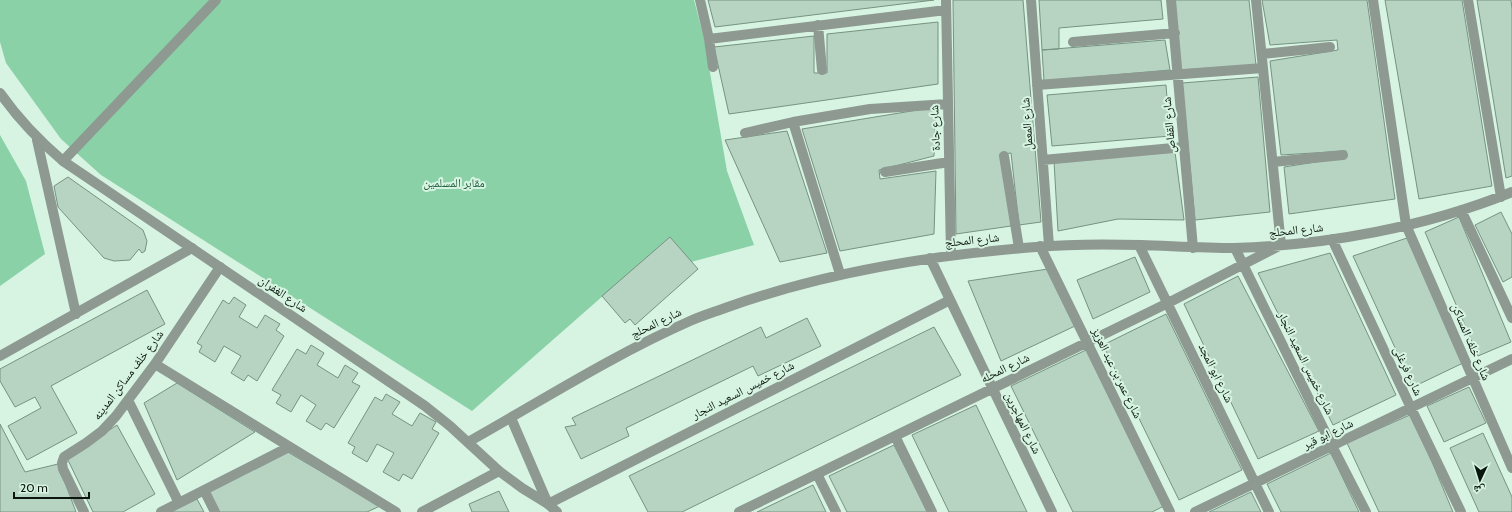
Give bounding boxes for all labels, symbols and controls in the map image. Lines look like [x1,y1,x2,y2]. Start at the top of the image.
street label: شارع القفاص [1159,96,1179,154]
street label: شارع المعمل [1017,97,1037,151]
street label: شارع جادة [926,105,944,151]
park label: مقابر المسلمين [423,175,485,190]
street label: شارع المحلج [1268,219,1324,241]
street label: شارع المحلج [944,229,1000,251]
street label: شارع الغفران [256,272,310,316]
street label: شارع خلف المساكن [1448,301,1494,383]
street label: شارع المحلج [628,304,684,342]
street label: شارع خميس السعيد النجار [1274,308,1338,417]
street label: شارع عمر بن عبد العزيز [1088,324,1146,421]
street label: شارع خلف مساكن المدينه [89,327,167,423]
street label: شارع ابو المجد [1195,341,1237,405]
street label: شارع فرغلى [1390,344,1426,398]
street label: شارع المحله [978,349,1032,387]
street label: شارع خميس السعيد النجار [688,357,797,423]
street label: شارع المهاجرين [1001,389,1045,457]
street label: شارع ابو قير [1299,415,1356,454]
north arrow [1460,460,1500,500]
scale bar [14,474,89,500]
text: 20 m [20,480,48,495]
text: ش [1473,482,1486,497]

